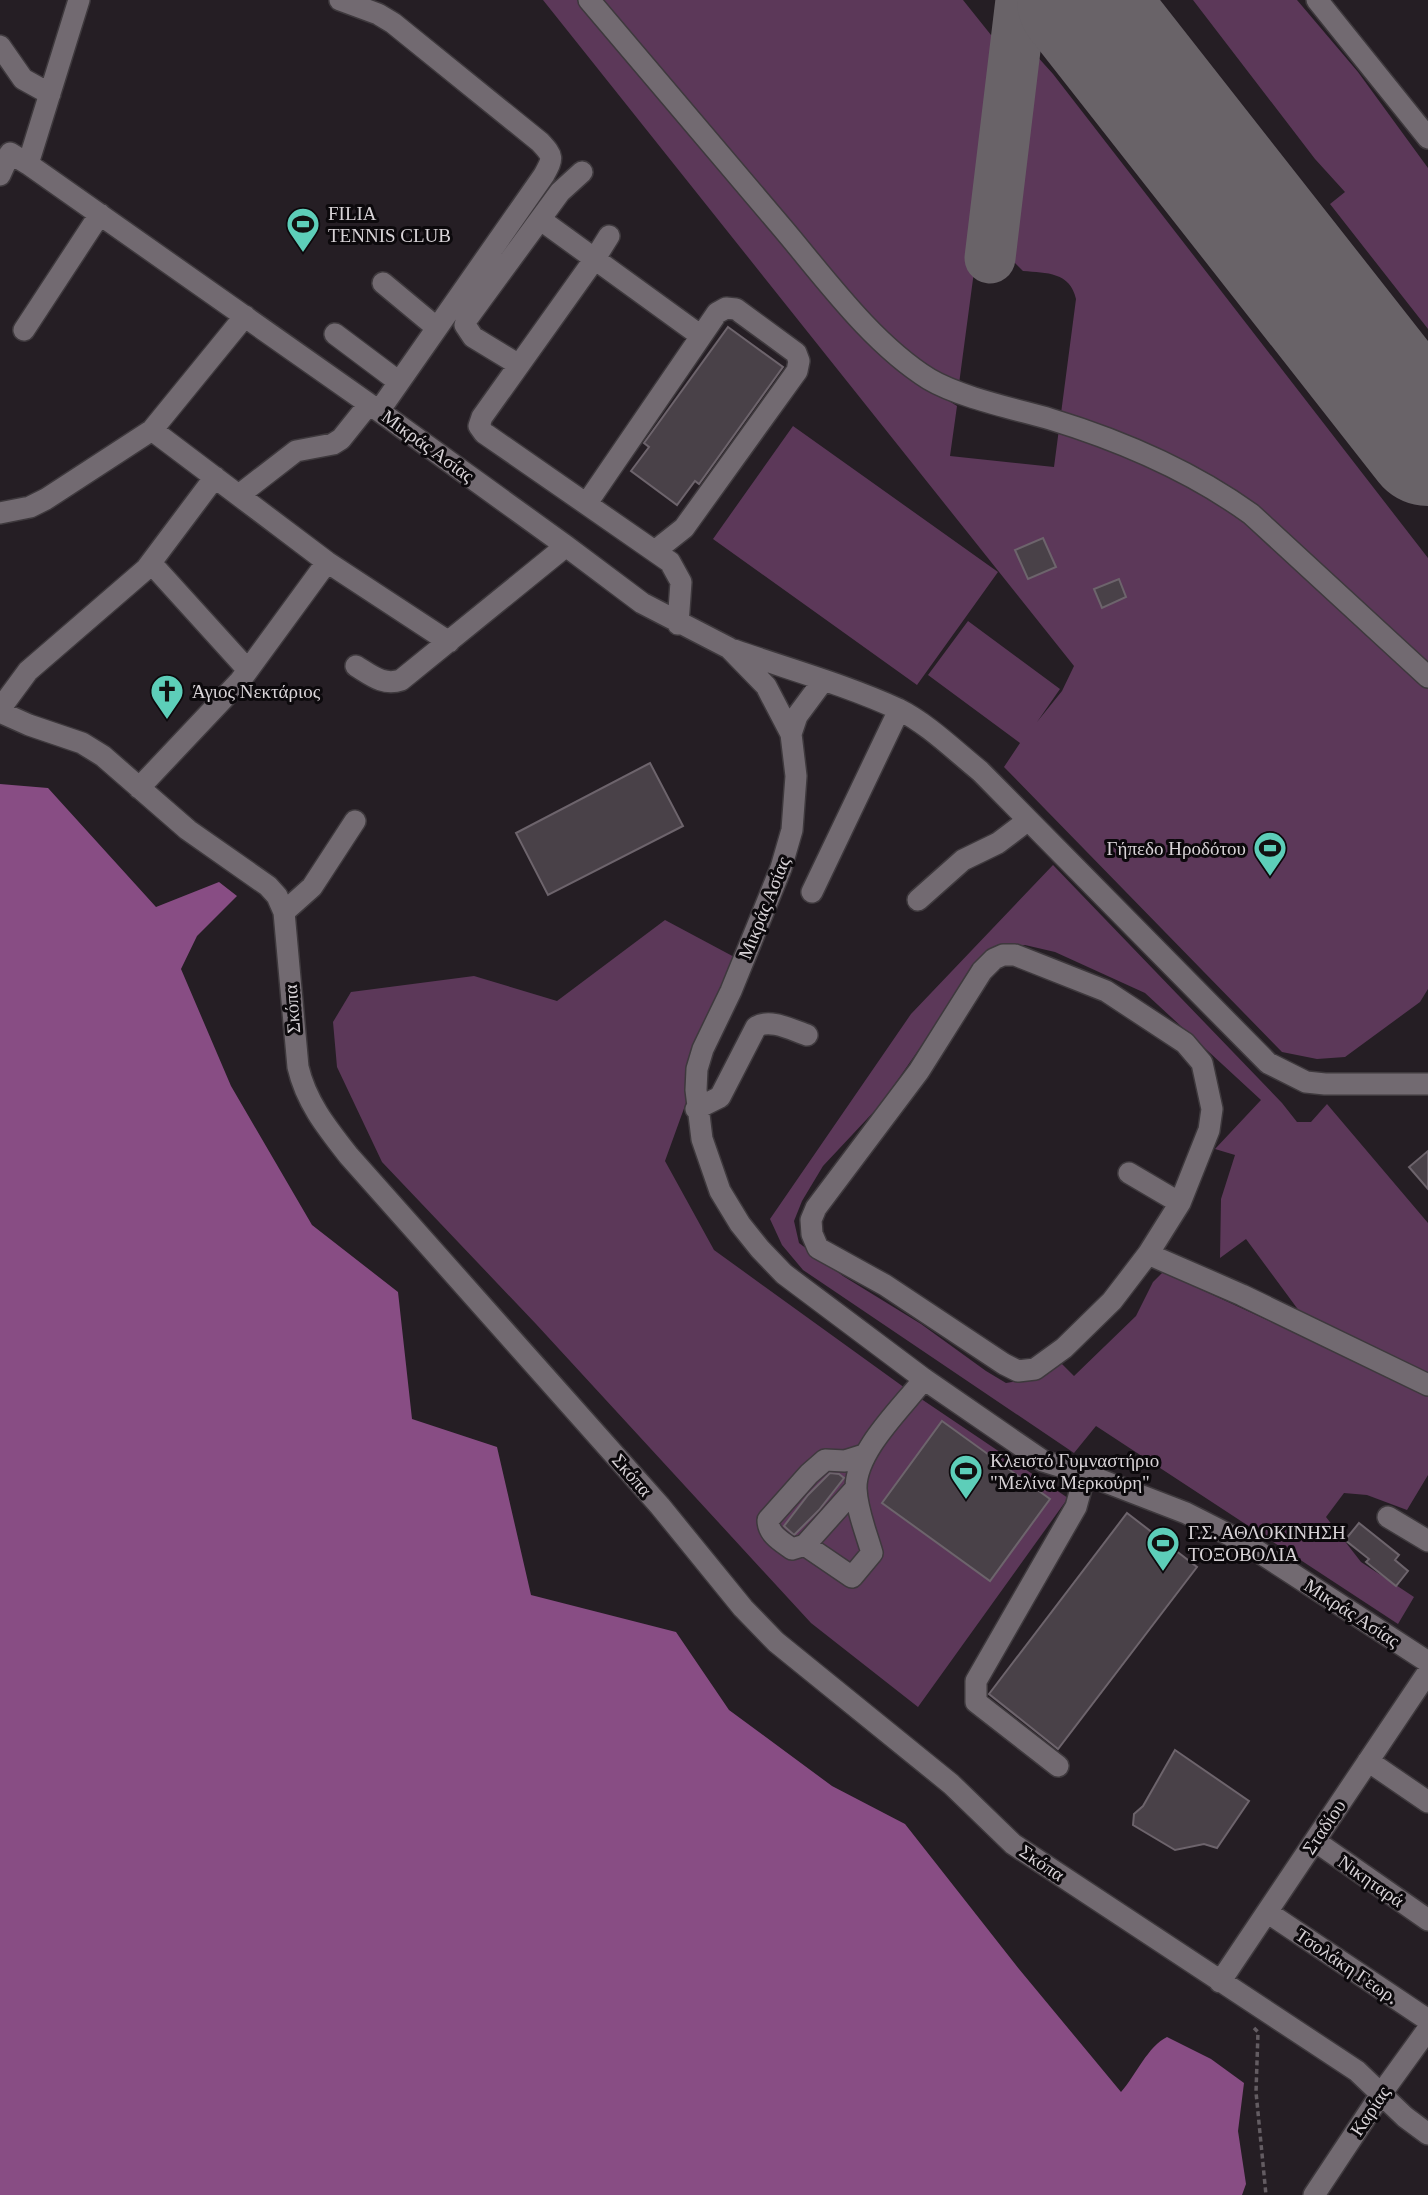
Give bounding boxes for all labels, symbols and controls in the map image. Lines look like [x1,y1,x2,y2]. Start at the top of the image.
place label: FILIA TENNIS CLUB [328,203,451,246]
sports icon: FILIA TENNIS CLUB [284,205,322,254]
street label: Μικράς Ασίας [378,406,479,487]
church icon: Άγιος Νεκτάριος [148,672,186,721]
place label: Άγιος Νεκτάριος [192,681,321,702]
sports icon: Γήπεδο Ηροδότου [1251,829,1289,878]
place label: Γήπεδο Ηροδότου [1107,838,1246,859]
street label: Μικράς Ασίας [734,853,794,962]
street label: Σκόπα [280,984,304,1034]
street label: Σκόπα [608,1450,656,1501]
place label: Κλειστό Γυμναστήριο "Μελίνα Μερκούρη" [990,1450,1159,1493]
sports icon: Κλειστό Γυμναστήριο "Μελίνα Μερκούρη" [947,1452,985,1501]
place label: Γ.Σ. ΑΘΛΟΚΙΝΗΣΗ ΤΟΞΟΒΟΛΙΑ [1188,1522,1346,1565]
sports icon: Γ.Σ. ΑΘΛΟΚΙΝΗΣΗ ΤΟΞΟΒΟΛΙΑ [1144,1524,1182,1573]
street label: Μικράς Ασίας [1301,1575,1404,1652]
street label: Σταδίου [1298,1796,1350,1858]
street label: Σκόπα [1016,1841,1068,1886]
street label: Νικηταρά [1334,1851,1408,1911]
street label: Τσολάκη Γεωρ. [1292,1924,1402,2008]
street label: Καρίας [1346,2082,1394,2140]

